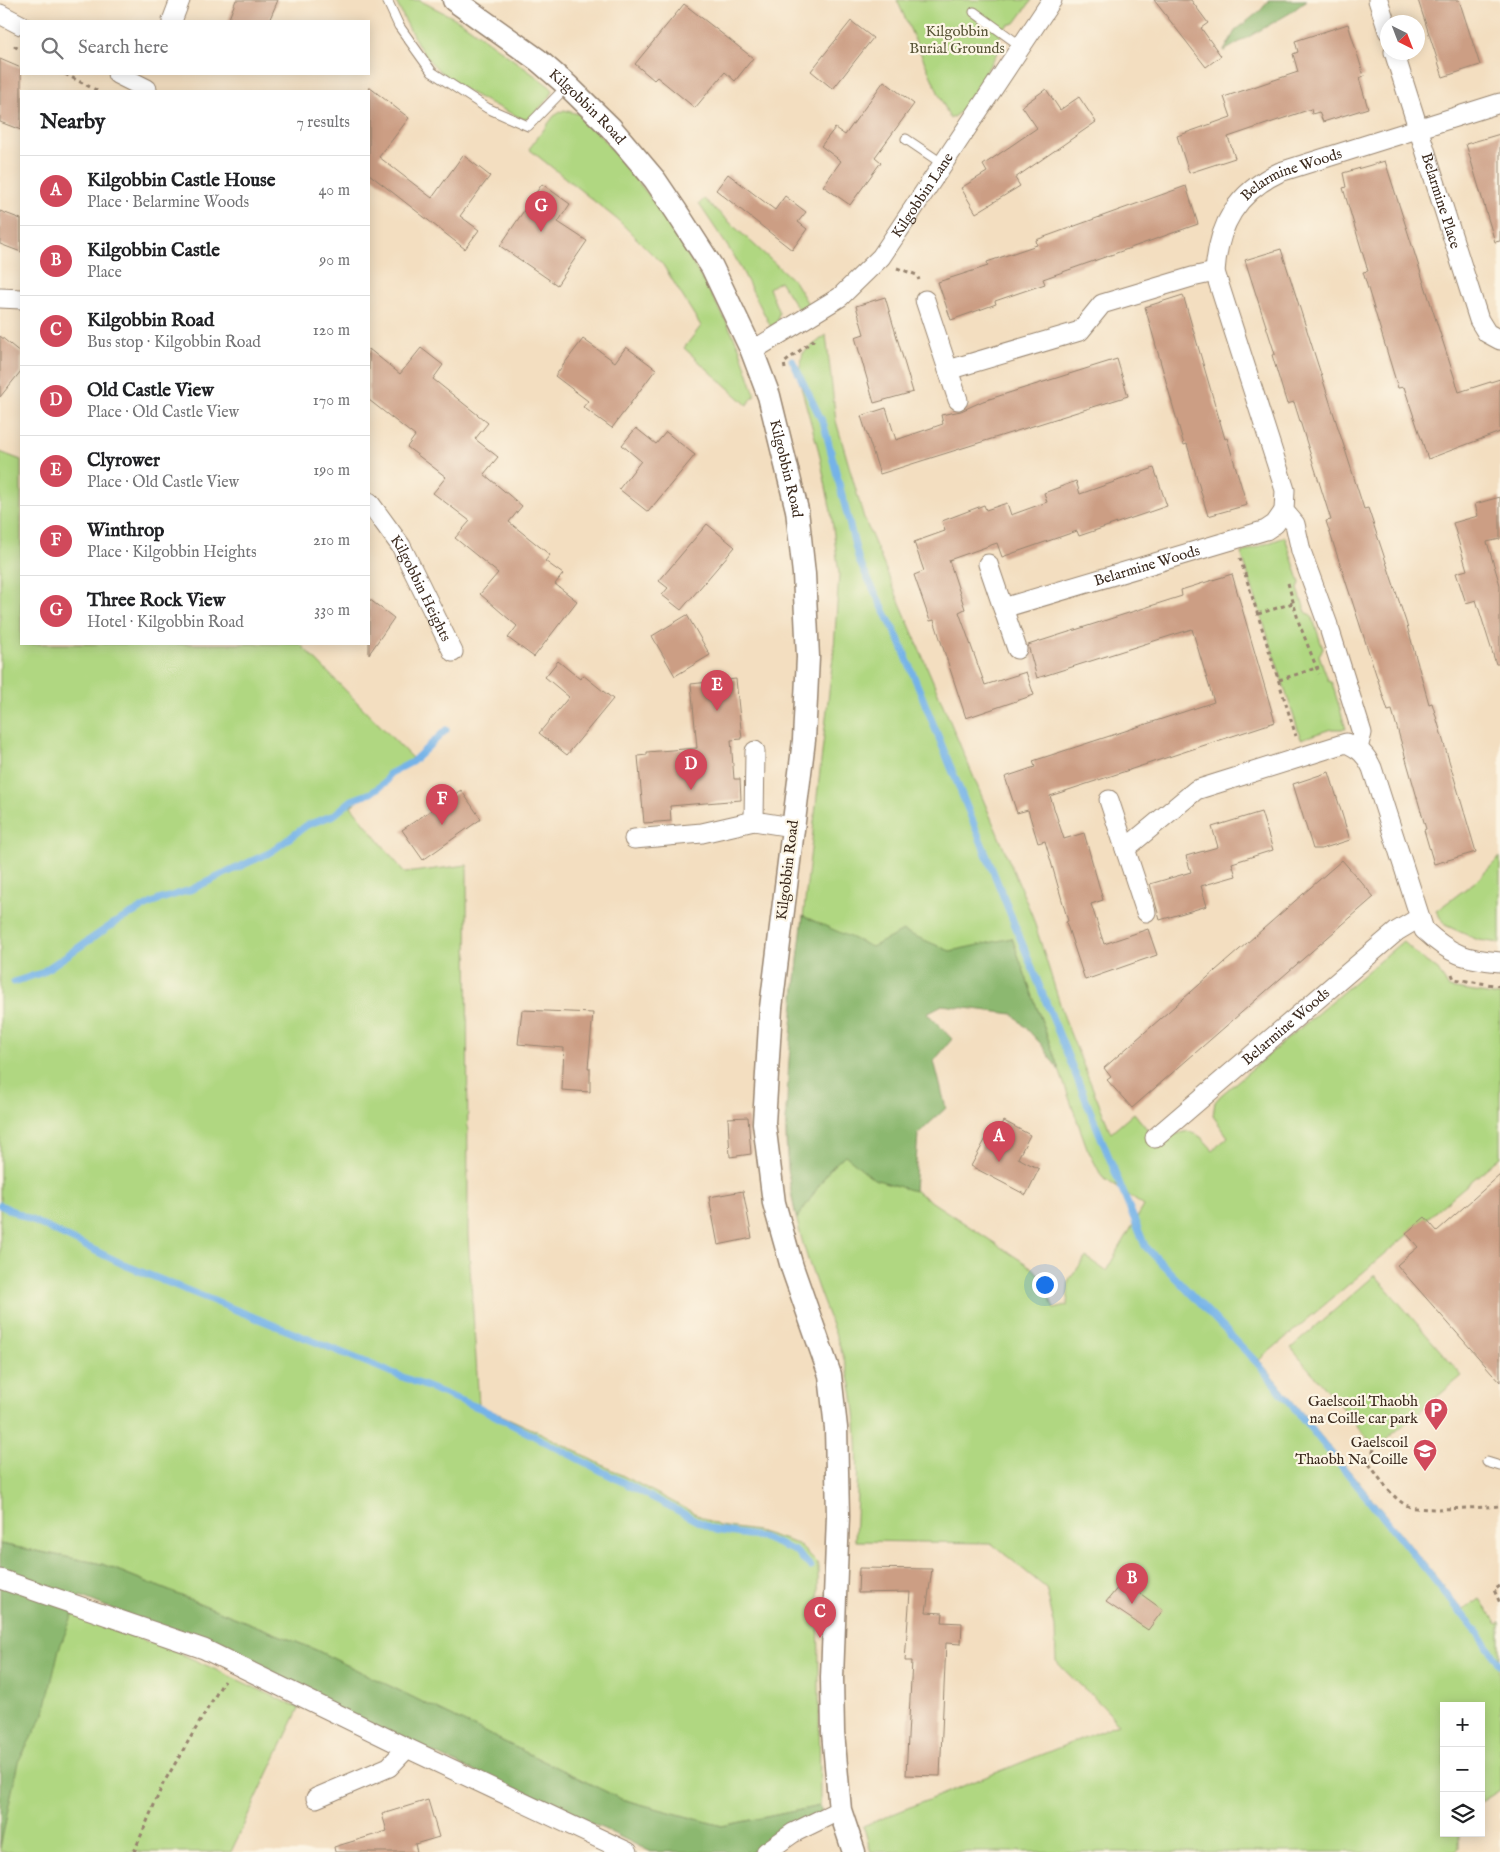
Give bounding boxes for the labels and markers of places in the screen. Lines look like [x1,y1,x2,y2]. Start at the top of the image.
pin: G [525,191,557,232]
pin: E [701,670,733,711]
pin: D [675,749,707,790]
pin: F [426,784,458,825]
pin: A [983,1121,1015,1162]
place label: Gaelscoil Thaobh na Coille car park [1308,1392,1419,1428]
parking icon: Gaelscoil Thaobh na Coille car park [1423,1397,1449,1431]
place label: Gaelscoil Thaobh Na Coille [1295,1433,1409,1469]
school or university icon: Gaelscoil Thaobh Na Coille [1412,1438,1438,1472]
pin: B [1116,1563,1148,1604]
pin: C [804,1597,836,1638]

